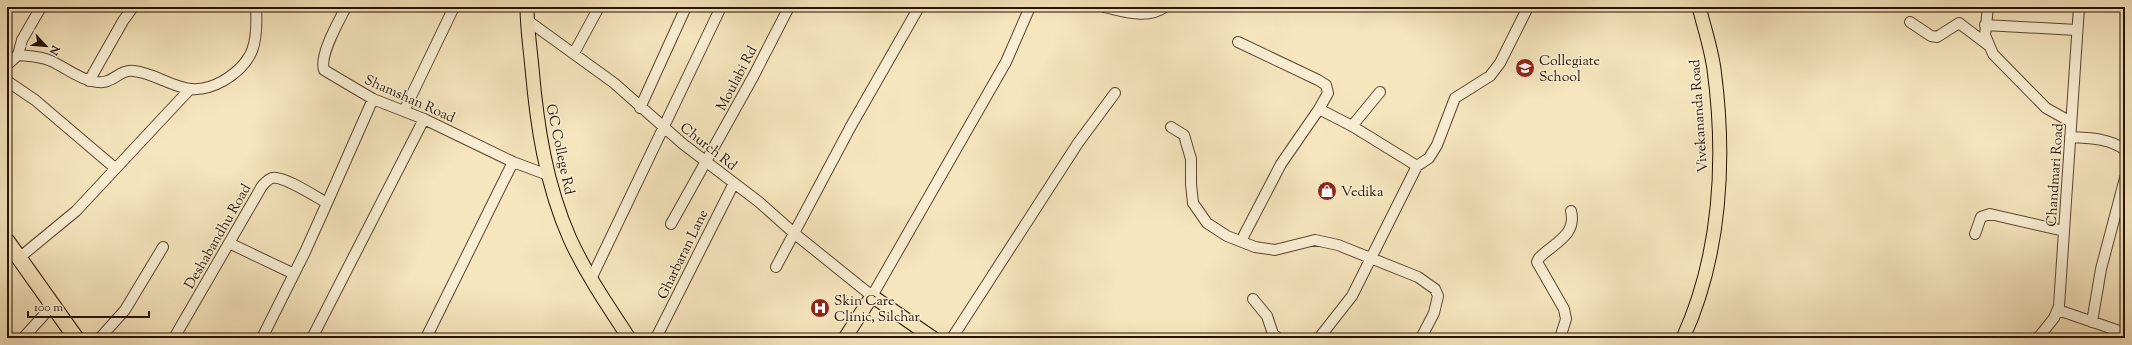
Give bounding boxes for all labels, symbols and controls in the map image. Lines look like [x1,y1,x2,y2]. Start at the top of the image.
north arrow [26,26,66,66]
text: N [45,42,64,58]
street label: Moulabi Rd [712,43,763,115]
place label: Collegiate School [1539,52,1600,88]
school or university icon: Collegiate School [1514,57,1536,79]
street label: Vivekananda Road [1686,58,1714,173]
street label: Shamshan Road [361,71,458,129]
street label: GC College Rd [540,102,578,197]
street label: Church Rd [675,119,741,176]
street label: Chandmari Road [2042,123,2070,227]
shop icon: Vedika [1316,180,1338,202]
street label: Deshabandhu Road [180,181,257,293]
place label: Vedika [1341,183,1384,203]
street label: Gharbaran Lane [653,207,714,303]
place label: Skin Care Clinic, Silchar [834,292,921,328]
scale bar [28,293,149,319]
hospital icon: Skin Care Clinic, Silchar [809,297,831,319]
text: 100 m [34,299,63,317]

